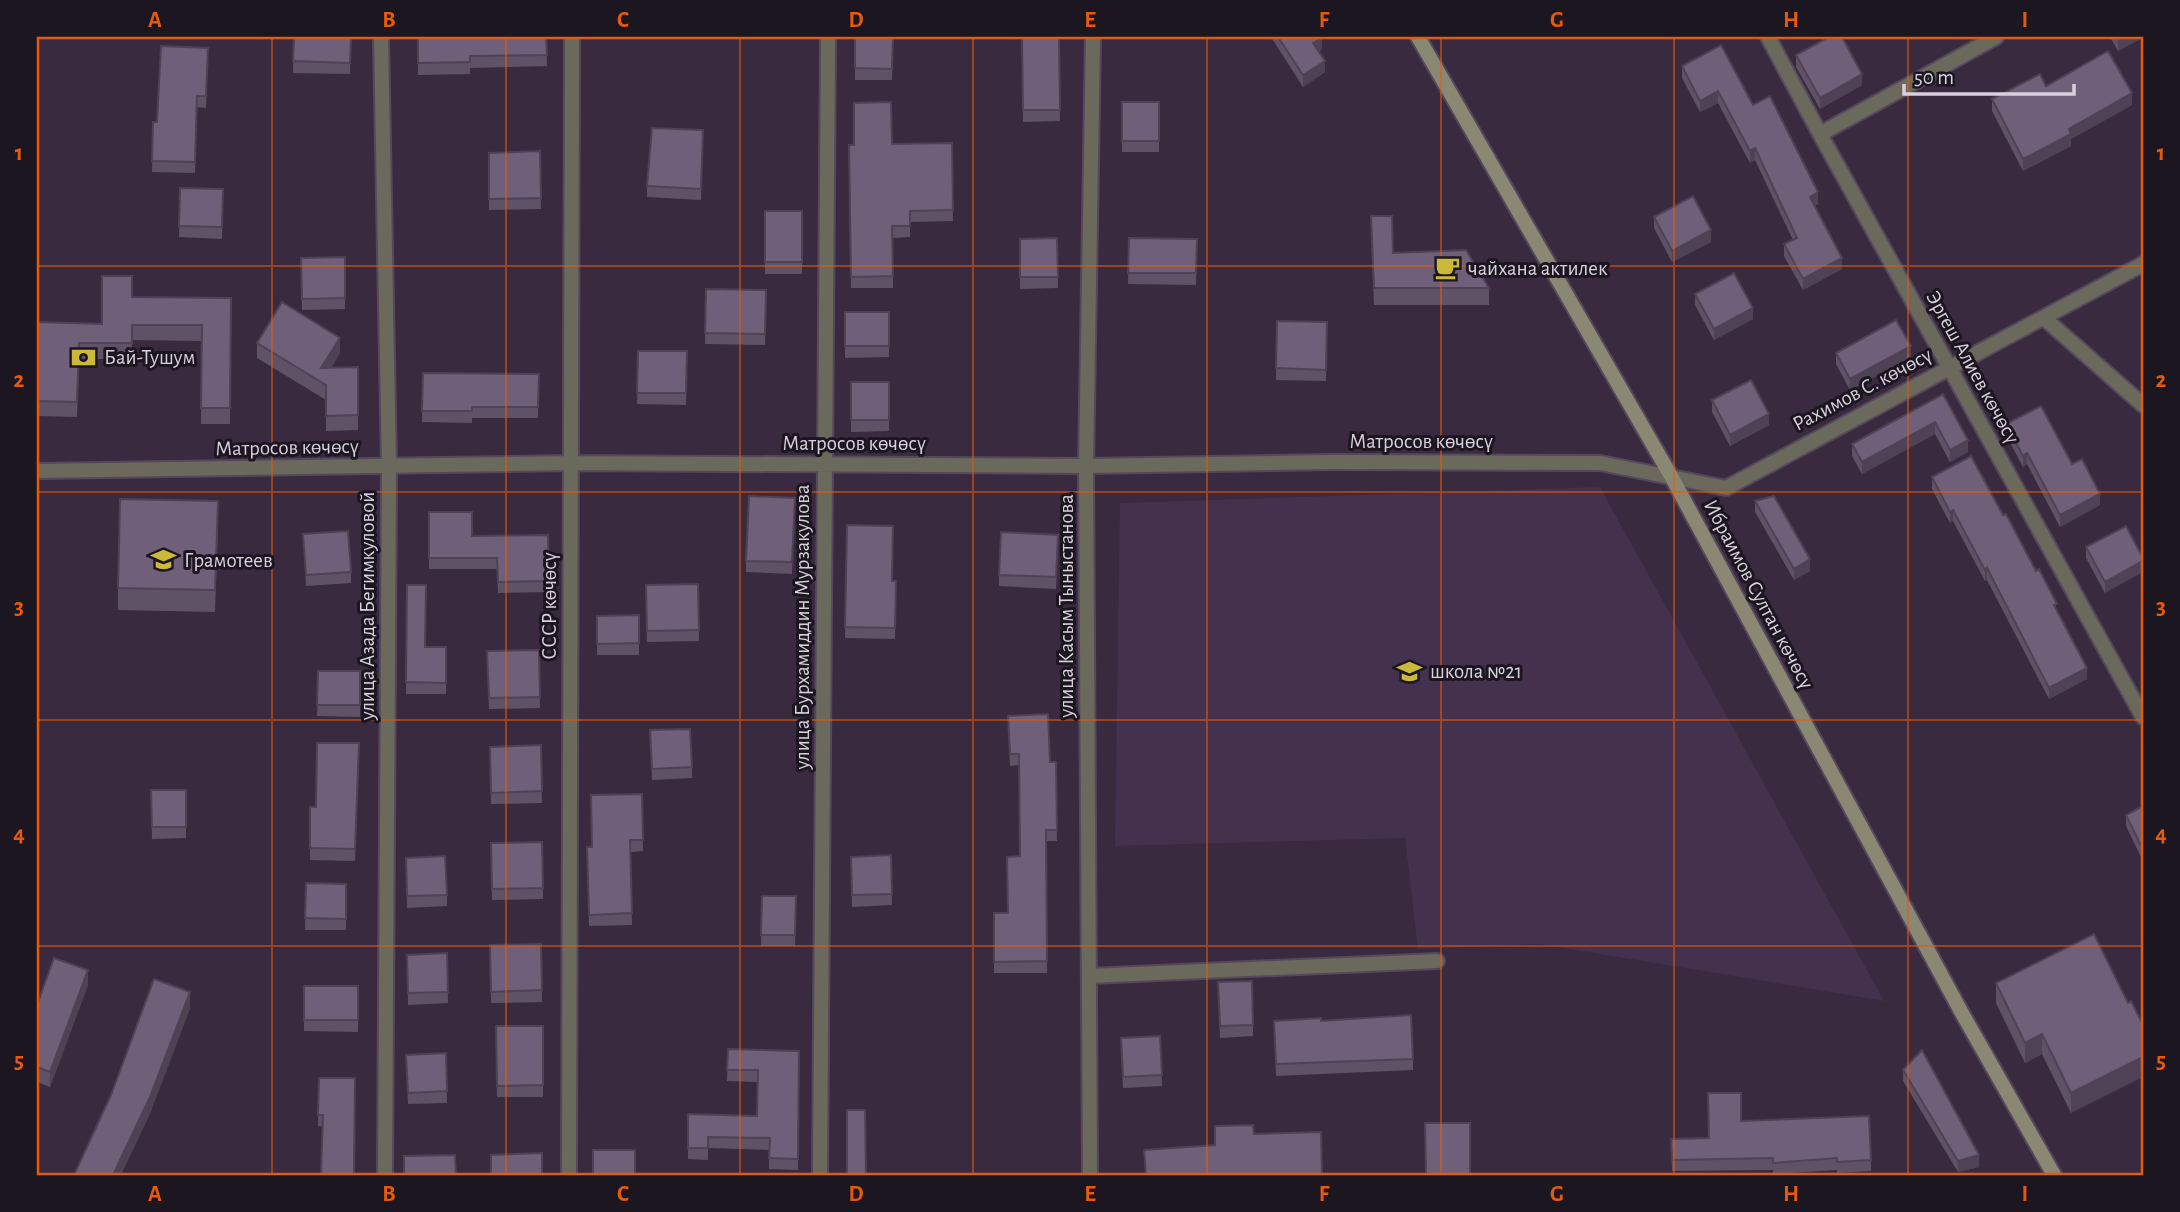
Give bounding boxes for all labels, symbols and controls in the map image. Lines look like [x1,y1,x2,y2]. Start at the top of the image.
text: A [148,9,162,32]
text: B [382,9,396,32]
text: C [617,9,629,32]
text: D [848,9,864,32]
text: E [1084,9,1096,32]
text: F [1319,9,1330,32]
text: G [1550,9,1564,32]
text: H [1783,9,1799,32]
text: I [2022,9,2028,32]
scale bar [1904,52,2073,96]
text: 50 m [1914,67,1954,88]
text: 1 [15,142,23,165]
text: 1 [2157,142,2165,165]
cafe icon: чайхана актилек [1434,254,1462,282]
place label: чайхана актилек [1468,258,1608,279]
street label: Эргеш Алиев көчөсү [1922,288,2023,447]
bank icon: Бай-Тушум [70,343,98,371]
street label: Рахимов С. көчөсү [1789,344,1935,435]
place label: Бай-Тушум [104,347,196,368]
text: 2 [14,369,25,392]
text: 2 [2156,369,2167,392]
street label: Матросов көчөсү [1349,431,1493,452]
street label: Матросов көчөсү [782,433,926,454]
street label: Матросов көчөсү [215,436,359,459]
street label: улица Бурхамиддин Мурзакулова [792,484,813,770]
street label: улица Азада Бегимкуловой [357,492,378,721]
street label: улица Касым Тыныстанова [1056,494,1077,719]
street label: Ибраимов Султан көчөсү [1700,496,1817,692]
school or university icon: Грамотеев [150,546,178,574]
place label: Грамотеев [184,550,273,571]
street label: СССР көчөсү [539,552,560,660]
text: 3 [14,596,24,619]
text: 3 [2156,596,2166,619]
school or university icon: школа №21 [1396,657,1424,685]
place label: школа №21 [1430,661,1522,682]
text: 4 [13,823,25,846]
text: 4 [2155,823,2167,846]
text: 5 [14,1050,24,1073]
text: 5 [2156,1050,2166,1073]
text: A [148,1183,162,1206]
text: B [382,1183,396,1206]
text: C [617,1183,629,1206]
text: D [848,1183,864,1206]
text: E [1084,1183,1096,1206]
text: F [1319,1183,1330,1206]
text: G [1550,1183,1564,1206]
text: H [1783,1183,1799,1206]
text: I [2022,1183,2028,1206]

